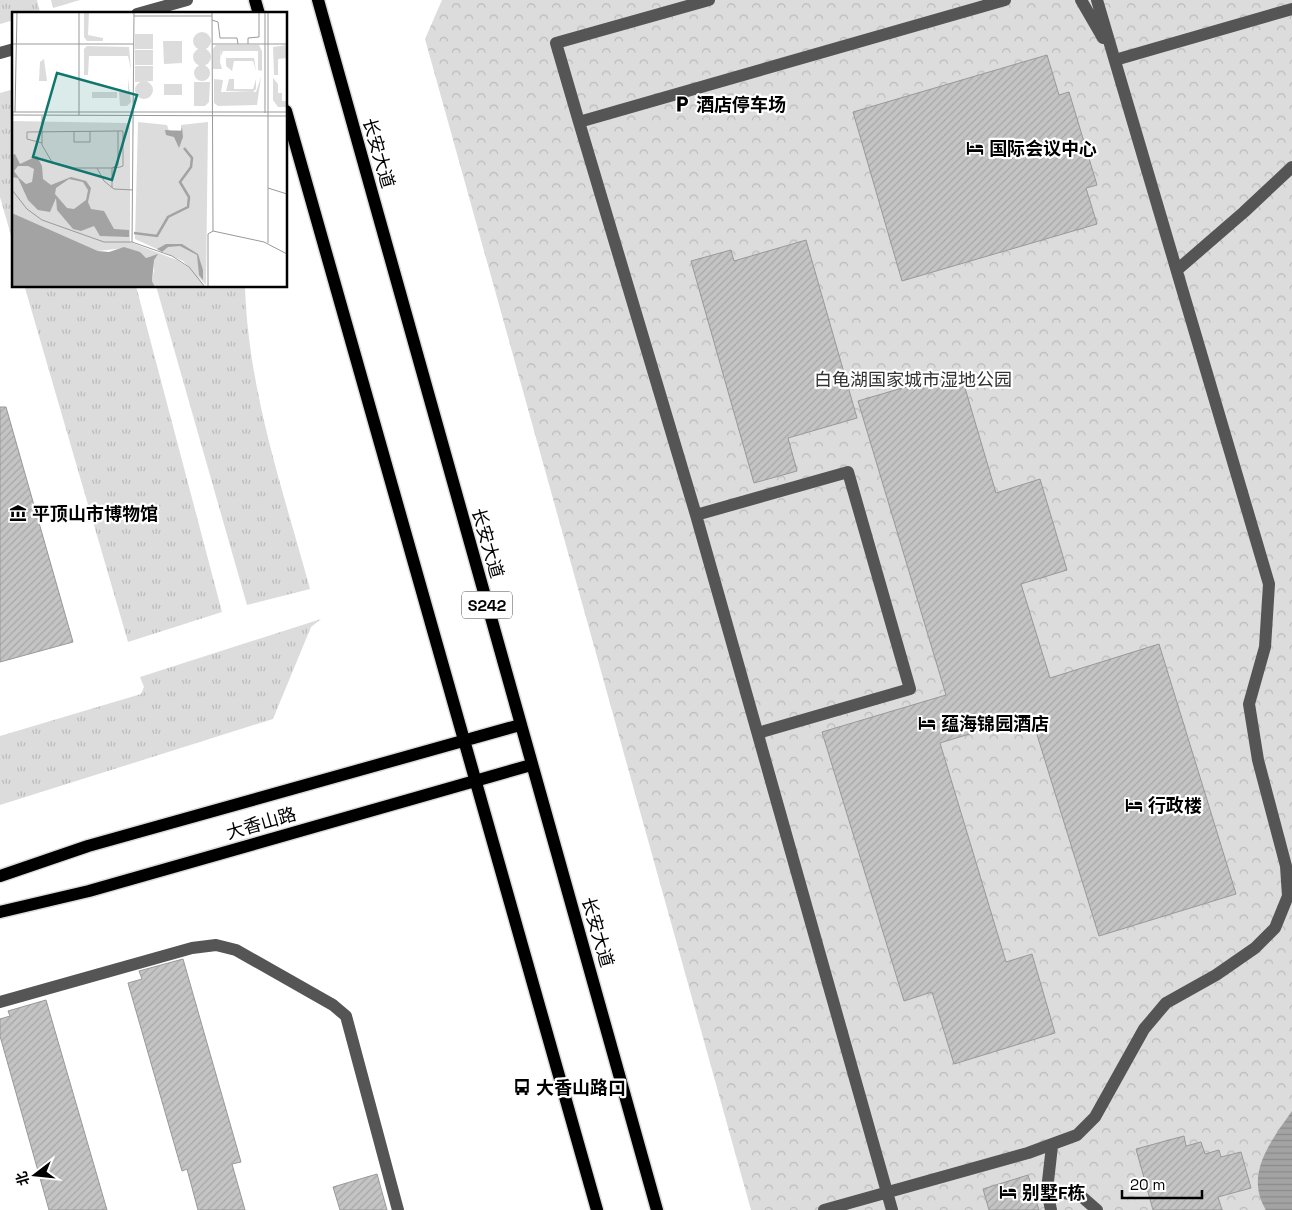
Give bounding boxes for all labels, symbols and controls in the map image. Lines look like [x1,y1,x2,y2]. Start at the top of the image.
inset map [12,12,288,288]
place label: 酒店停车场 [696,93,786,116]
parking icon: 酒店停车场 [672,94,692,114]
street label: 长安大道 [358,115,400,191]
place label: 国际会议中心 [989,137,1097,160]
hotel icon: 国际会议中心 [965,138,985,158]
park label: 白龟湖国家城市湿地公园 [814,368,1012,391]
place label: 平顶山市博物馆 [32,502,158,525]
museum icon: 平顶山市博物馆 [8,503,28,523]
street label: 长安大道 [467,505,509,581]
road number: S242 [462,592,512,618]
place label: 蕴海锦园酒店 [941,712,1049,735]
hotel icon: 蕴海锦园酒店 [917,713,937,733]
place label: 行政楼 [1148,794,1202,817]
hotel icon: 行政楼 [1124,795,1144,815]
street label: 大香山路 [223,802,299,844]
street label: 长安大道 [577,894,619,970]
place label: 大香山路口 [536,1076,626,1099]
bus stop icon: 大香山路口 [512,1077,532,1097]
north arrow [10,1150,60,1200]
scale bar [1122,1168,1202,1200]
text: 北 [12,1169,33,1188]
text: 20 m [1130,1175,1165,1194]
place label: 别墅F栋 [1022,1181,1086,1204]
hotel icon: 别墅F栋 [998,1182,1018,1202]

